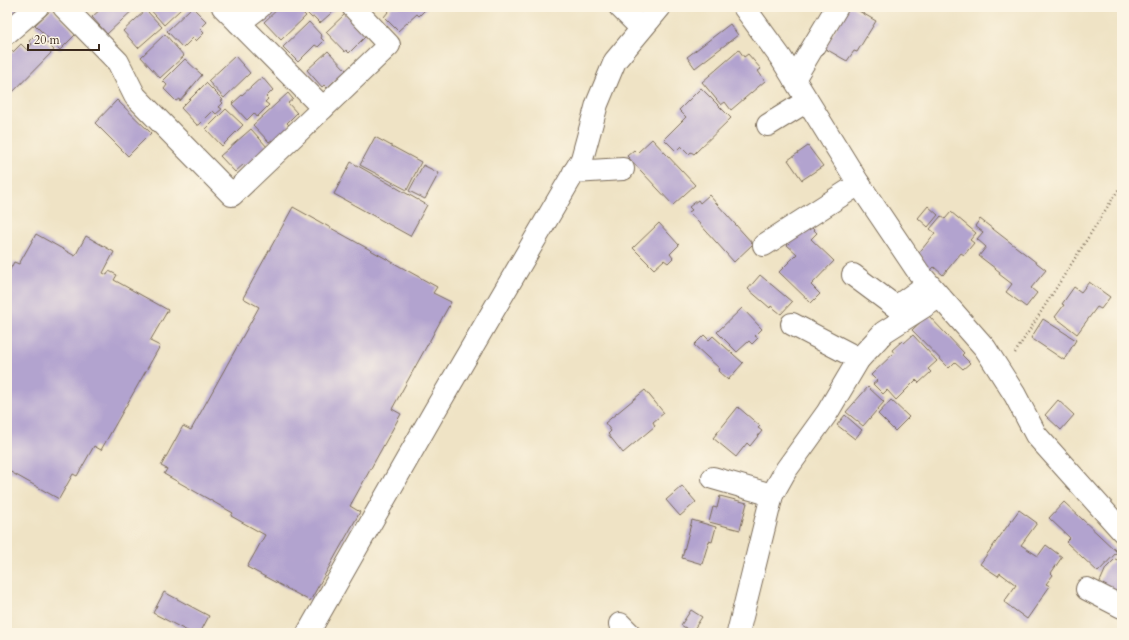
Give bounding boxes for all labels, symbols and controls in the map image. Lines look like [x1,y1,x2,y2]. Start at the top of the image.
scale bar [28,26,99,52]
text: 20 m [34,32,61,48]

